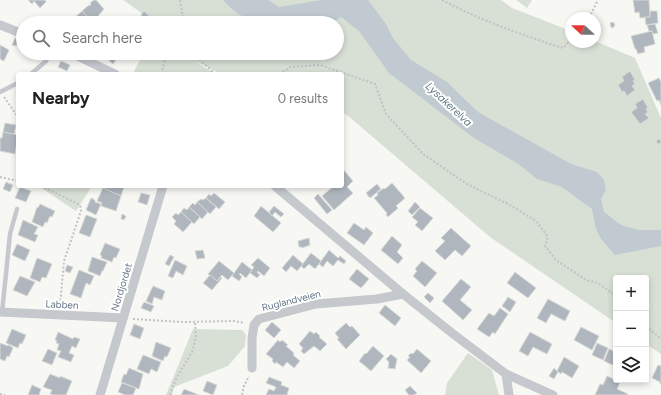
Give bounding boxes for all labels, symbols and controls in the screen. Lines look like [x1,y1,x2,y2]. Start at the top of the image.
north arrow [565,12,601,48]
search box [16,16,344,60]
icon: search [30,27,52,49]
text: Search here [62,29,142,47]
water label: Lysakerelva [423,80,475,129]
text: Nearby [32,88,90,108]
text: 0 results [278,91,328,106]
street label: Nordjordet [108,261,135,313]
map controls [613,275,649,383]
button: + [613,275,649,311]
street label: Ruglandveien [260,287,322,314]
street label: Labben [45,297,79,312]
button: − [613,311,649,347]
button: layers [613,347,649,383]

